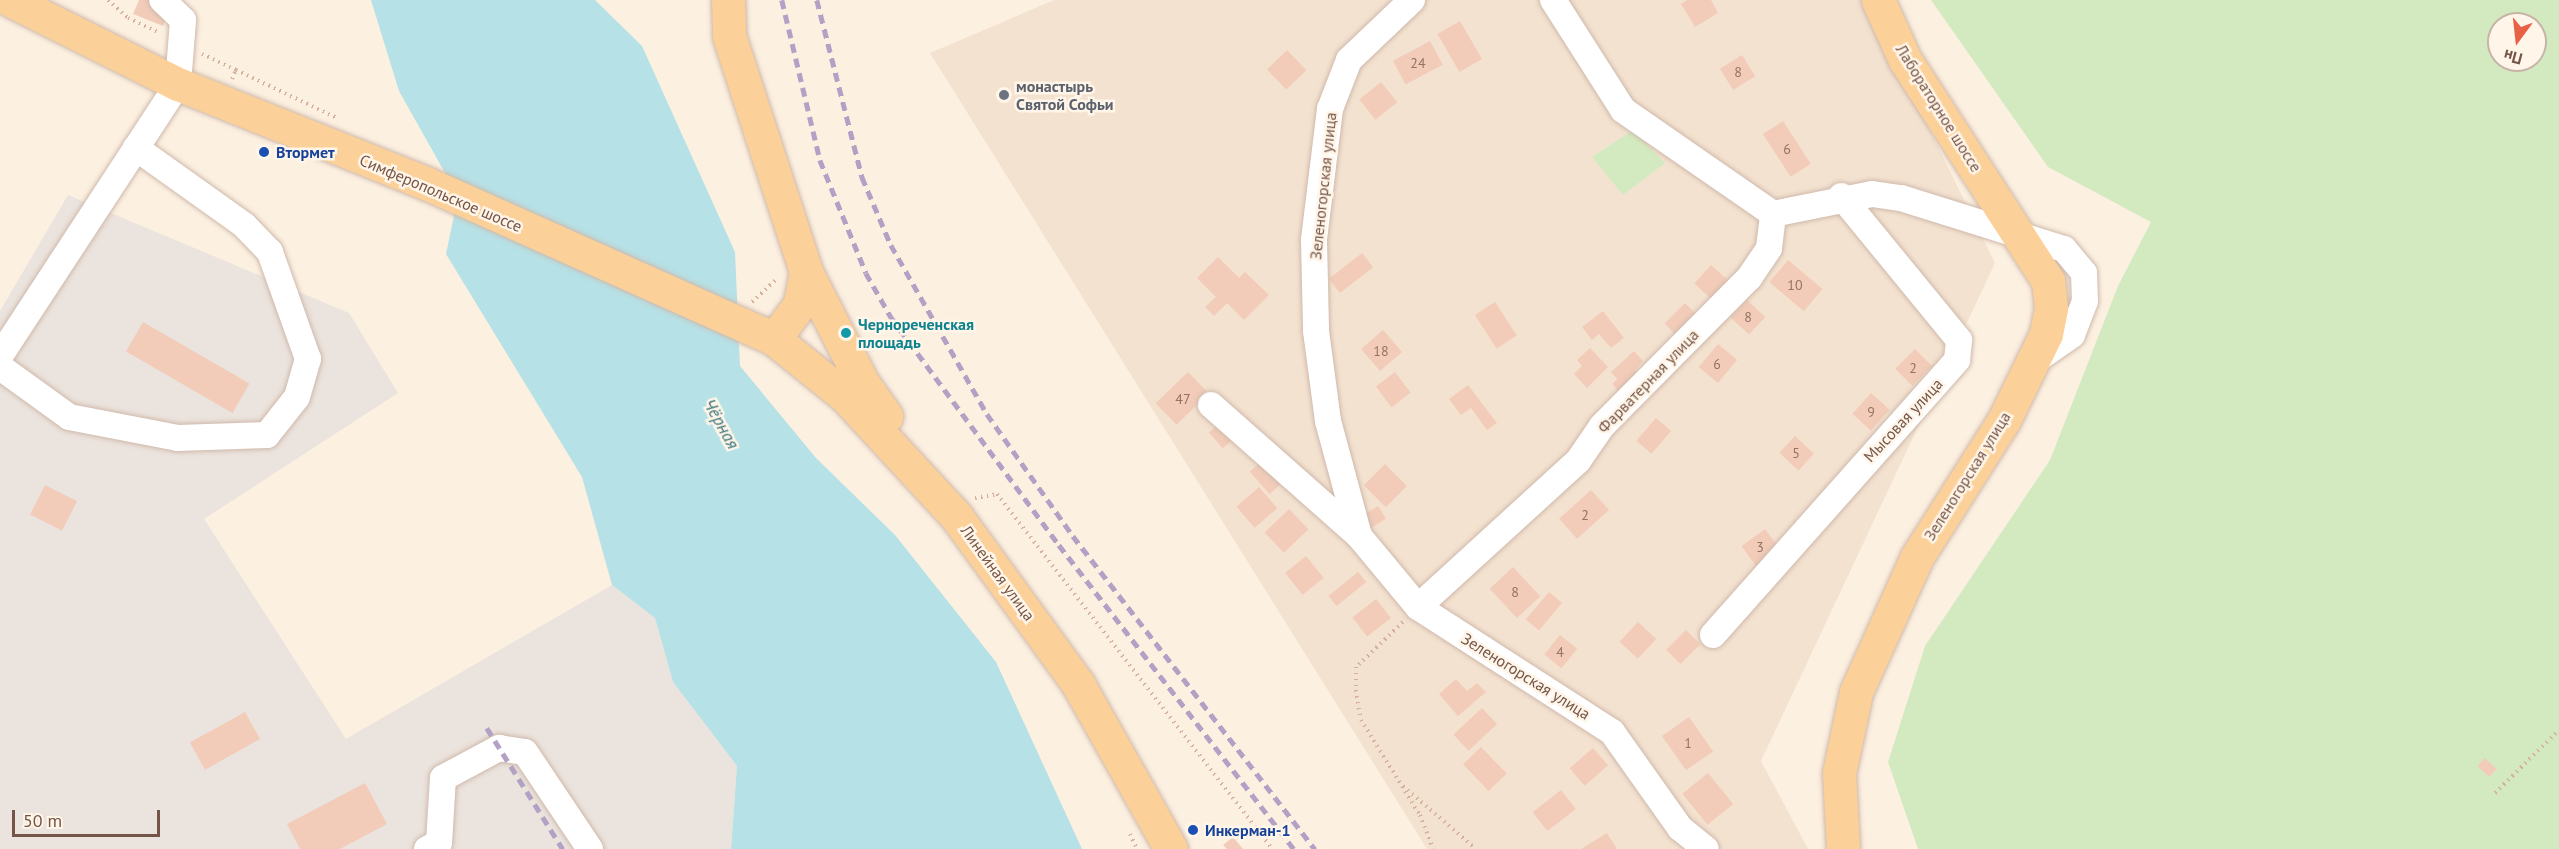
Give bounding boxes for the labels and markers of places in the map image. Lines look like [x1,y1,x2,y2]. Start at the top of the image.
place label: монастырь Святой Софьи [1016,76,1114,114]
marker: монастырь Святой Софьи [997,88,1011,102]
place label: Втормет [276,142,335,162]
marker: Втормет [257,145,271,159]
place label: Чернореченская площадь [858,314,974,352]
marker: Чернореченская площадь [839,326,853,340]
place label: Инкерман-1 [1205,820,1291,840]
marker: Инкерман-1 [1186,823,1200,837]

